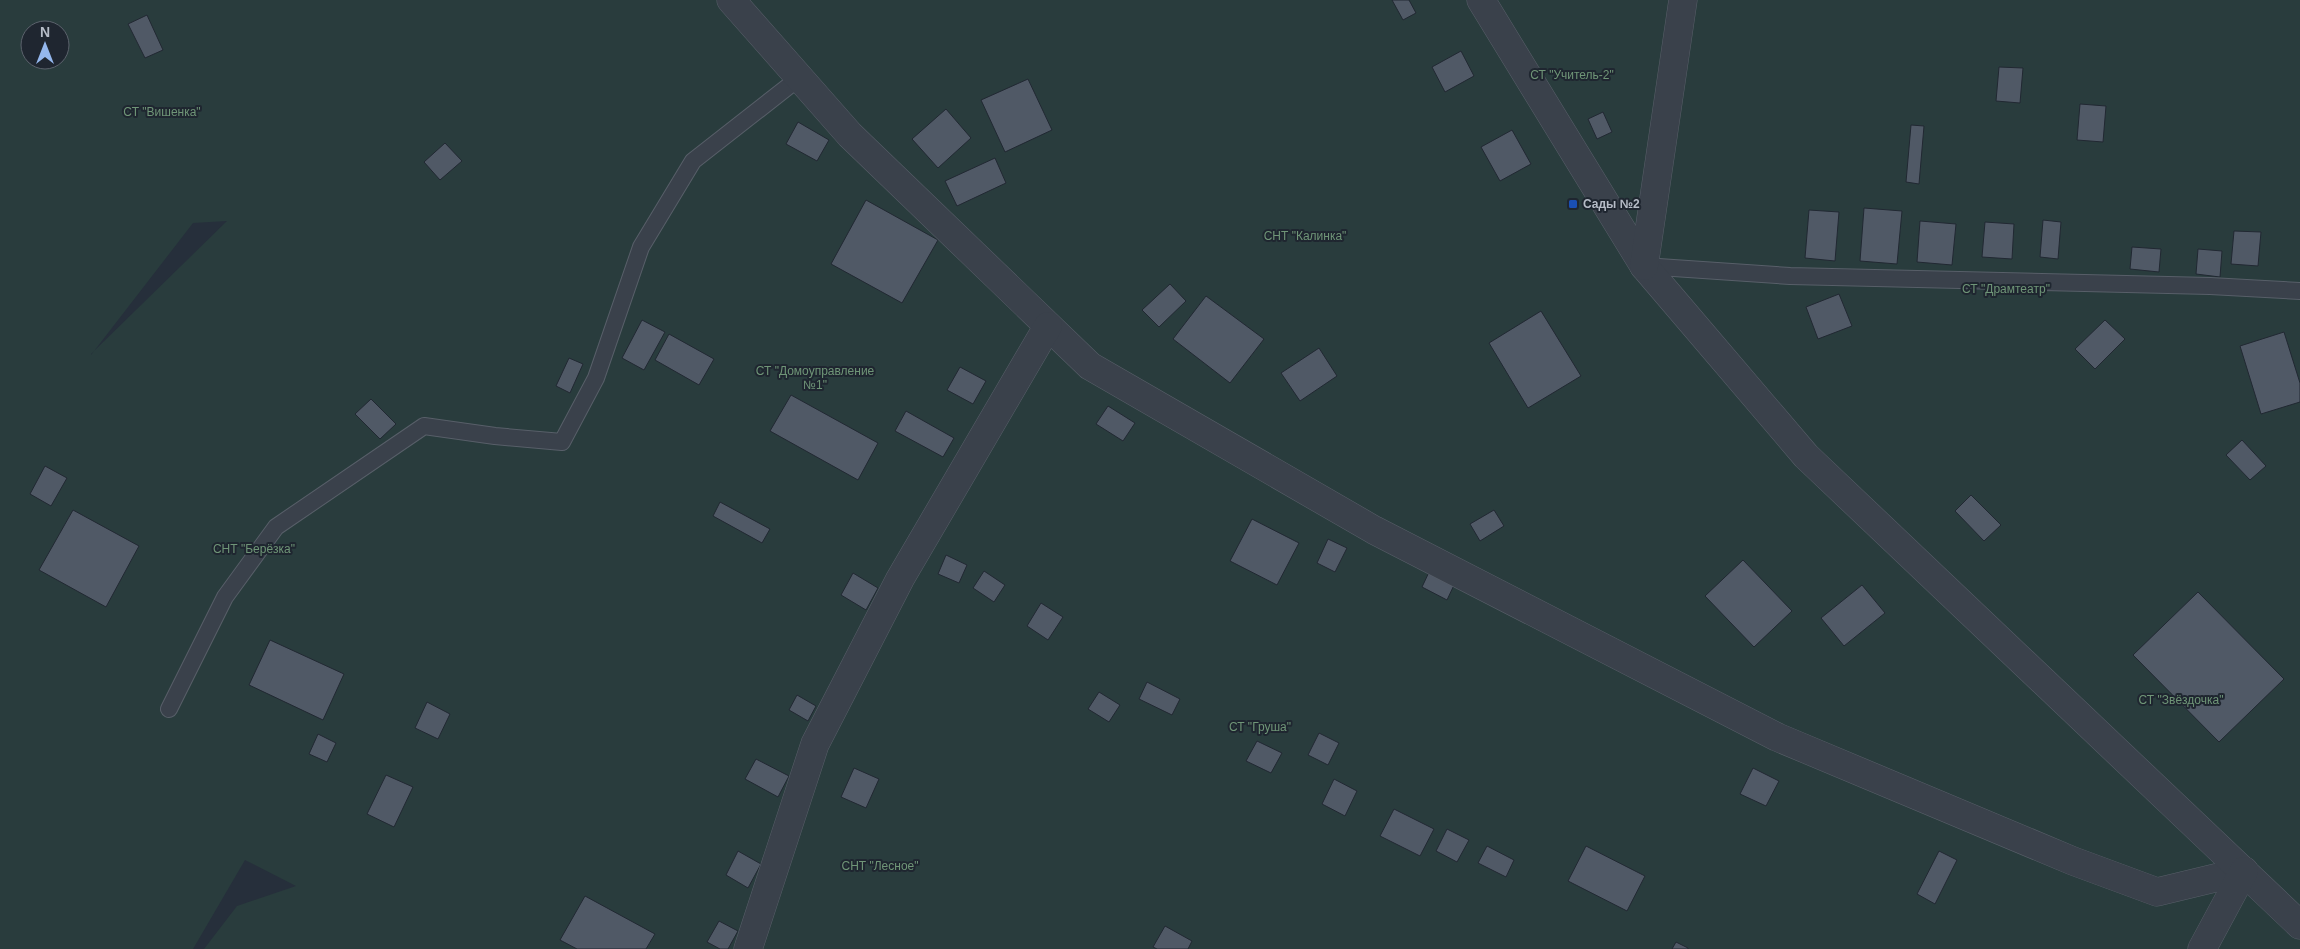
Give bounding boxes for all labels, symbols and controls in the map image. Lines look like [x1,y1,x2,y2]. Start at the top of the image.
north arrow [20,20,70,70]
text: N [40,24,50,40]
park label: СТ "Учитель-2" [1530,68,1614,82]
park label: СТ "Вишенка" [123,105,201,119]
place label: Сады №2 [1583,197,1640,211]
marker: Сады №2 [1567,198,1579,210]
park label: СНТ "Калинка" [1264,229,1346,243]
park label: СТ "Драмтеатр" [1962,282,2050,296]
park label: СТ "Домоуправление №1" [756,364,875,392]
park label: СНТ "Берёзка" [213,542,295,556]
park label: СТ "Звёздочка" [2139,693,2223,707]
park label: СТ "Груша" [1229,720,1291,734]
park label: СНТ "Лесное" [841,859,919,873]

